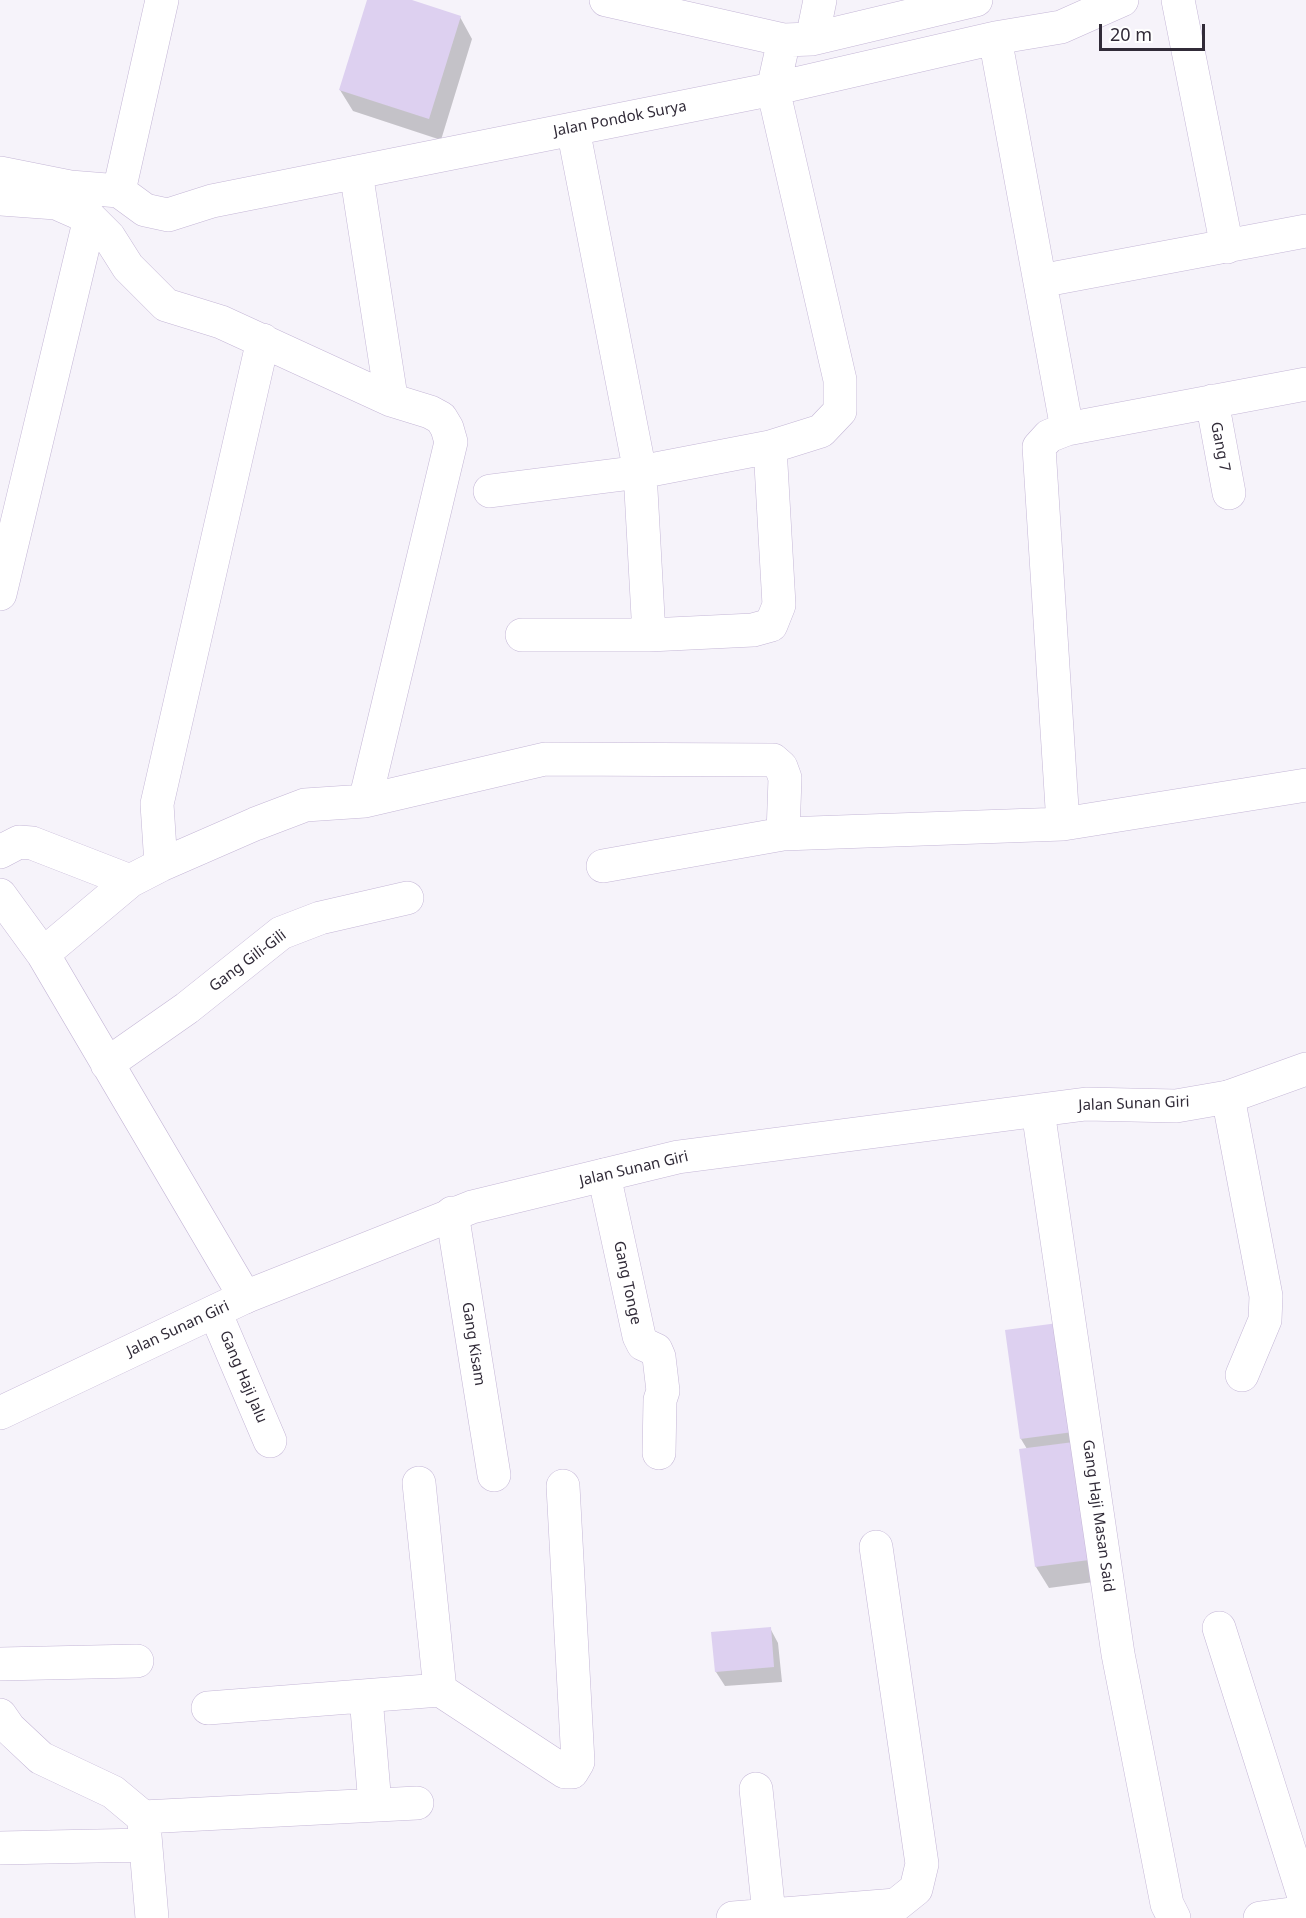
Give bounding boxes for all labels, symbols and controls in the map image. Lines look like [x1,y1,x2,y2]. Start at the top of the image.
scale bar [1102,12,1208,50]
text: 20 m [1110,22,1152,46]
street label: Jalan Pondok Surya [552,97,688,141]
street label: Gang 7 [1206,421,1234,473]
street label: Gang Gili-Gili [206,926,290,996]
street label: Jalan Sunan Giri [1078,1093,1190,1115]
street label: Jalan Sunan Giri [578,1148,690,1190]
street label: Gang Tonge [609,1240,645,1326]
street label: Jalan Sunan Giri [124,1297,232,1361]
street label: Gang Kisam [458,1301,488,1387]
street label: Gang Haji Jalu [215,1328,271,1426]
street label: Gang Haji Masan Said [1078,1439,1118,1593]

